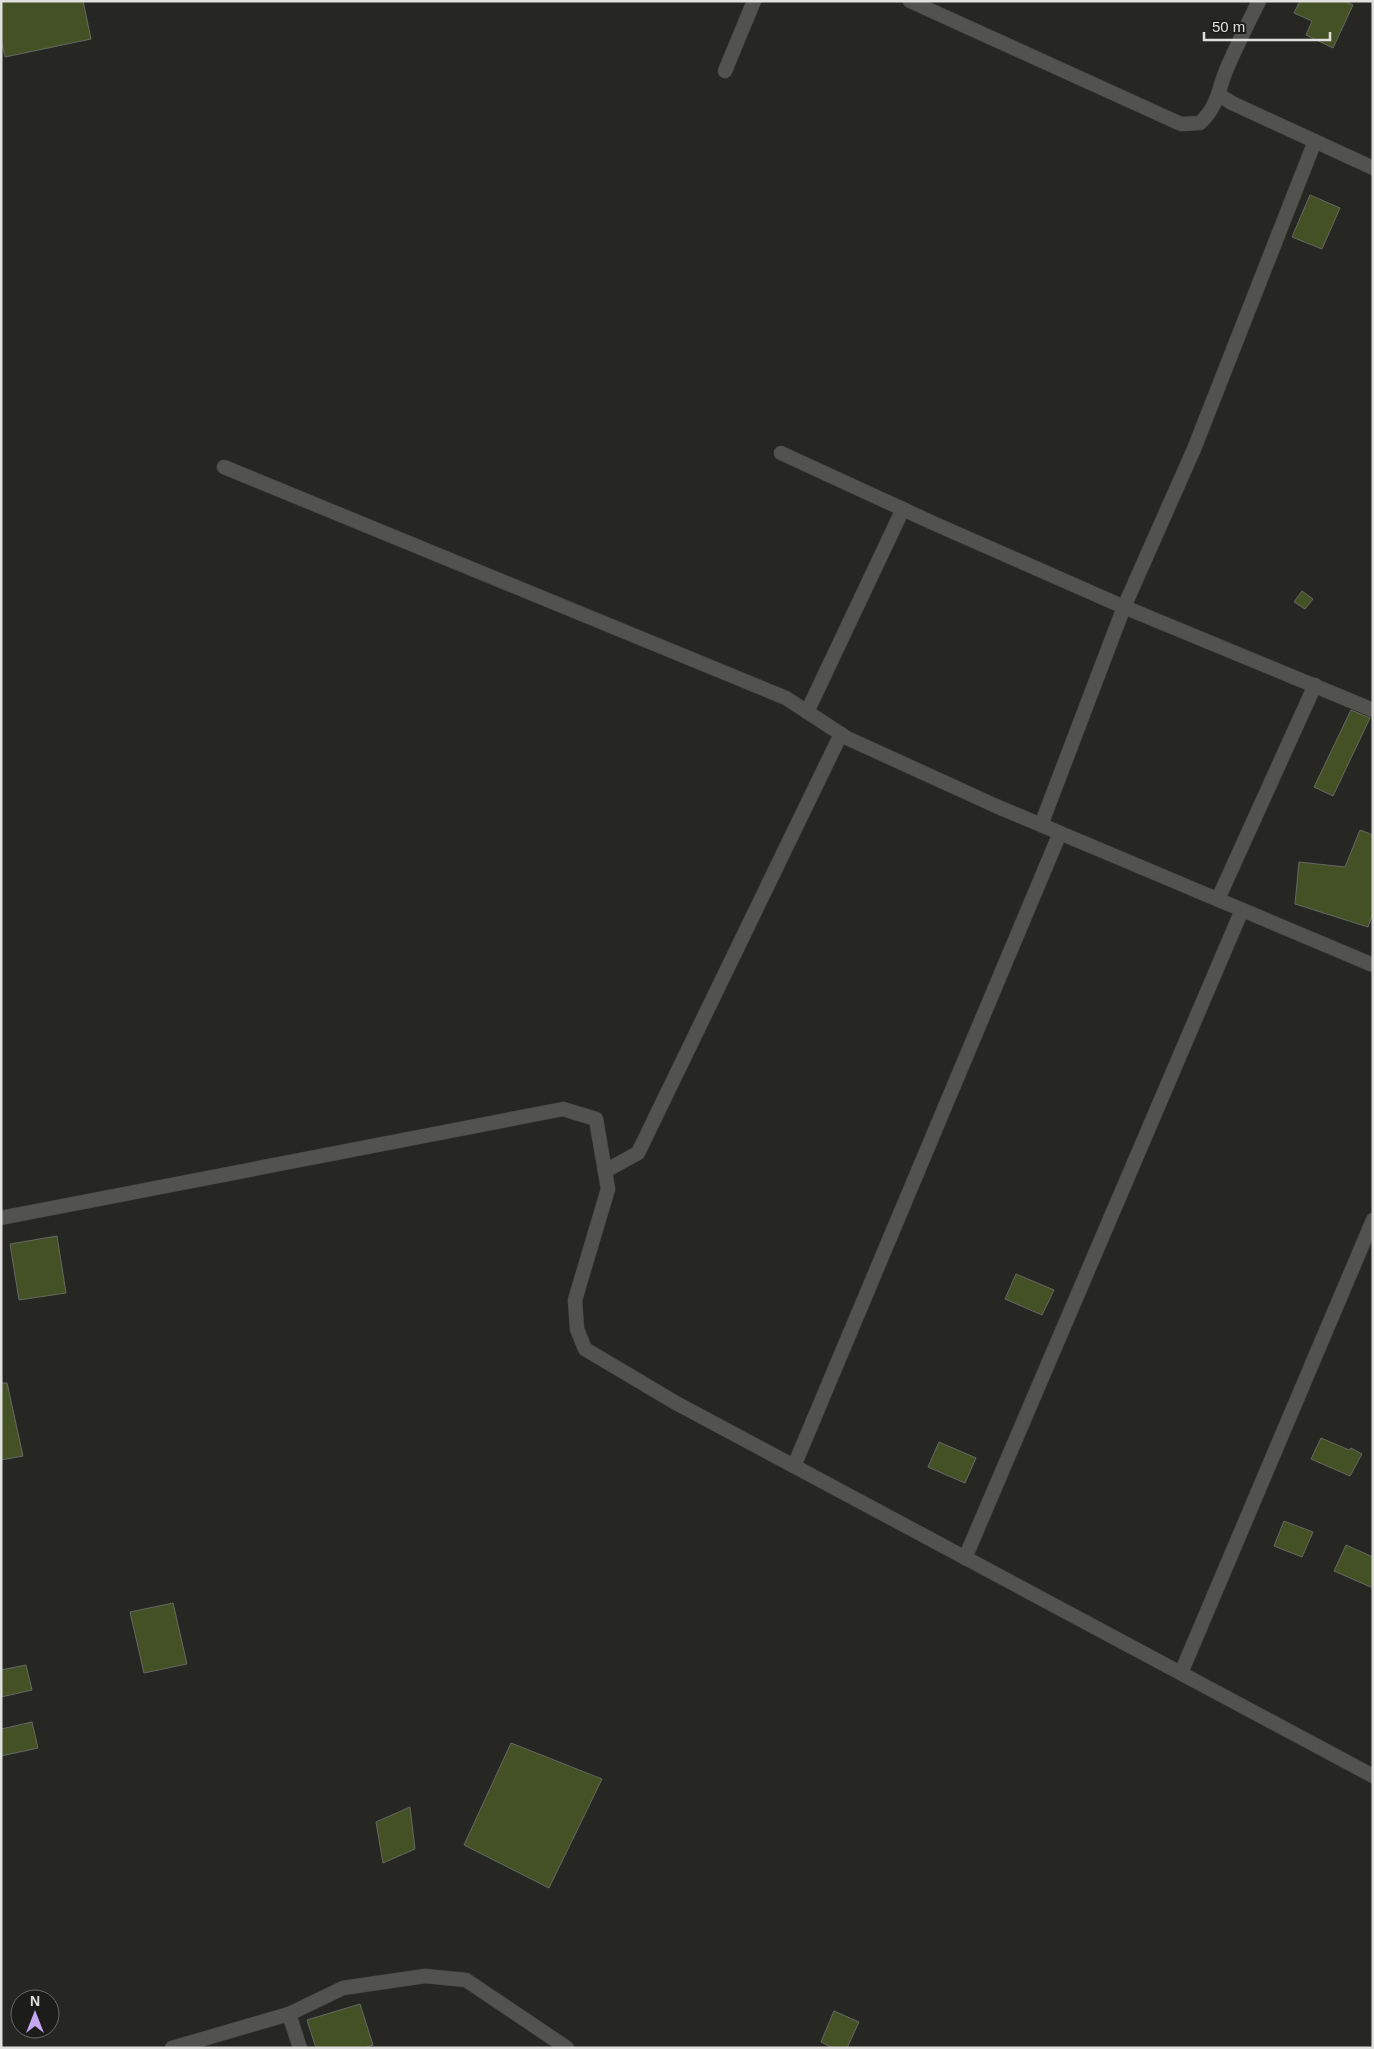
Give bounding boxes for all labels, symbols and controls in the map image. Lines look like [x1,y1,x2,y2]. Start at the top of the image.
scale bar [1204,10,1330,42]
text: 50 m [1212,18,1245,35]
north arrow [10,1989,60,2039]
text: N [30,1993,40,2009]

